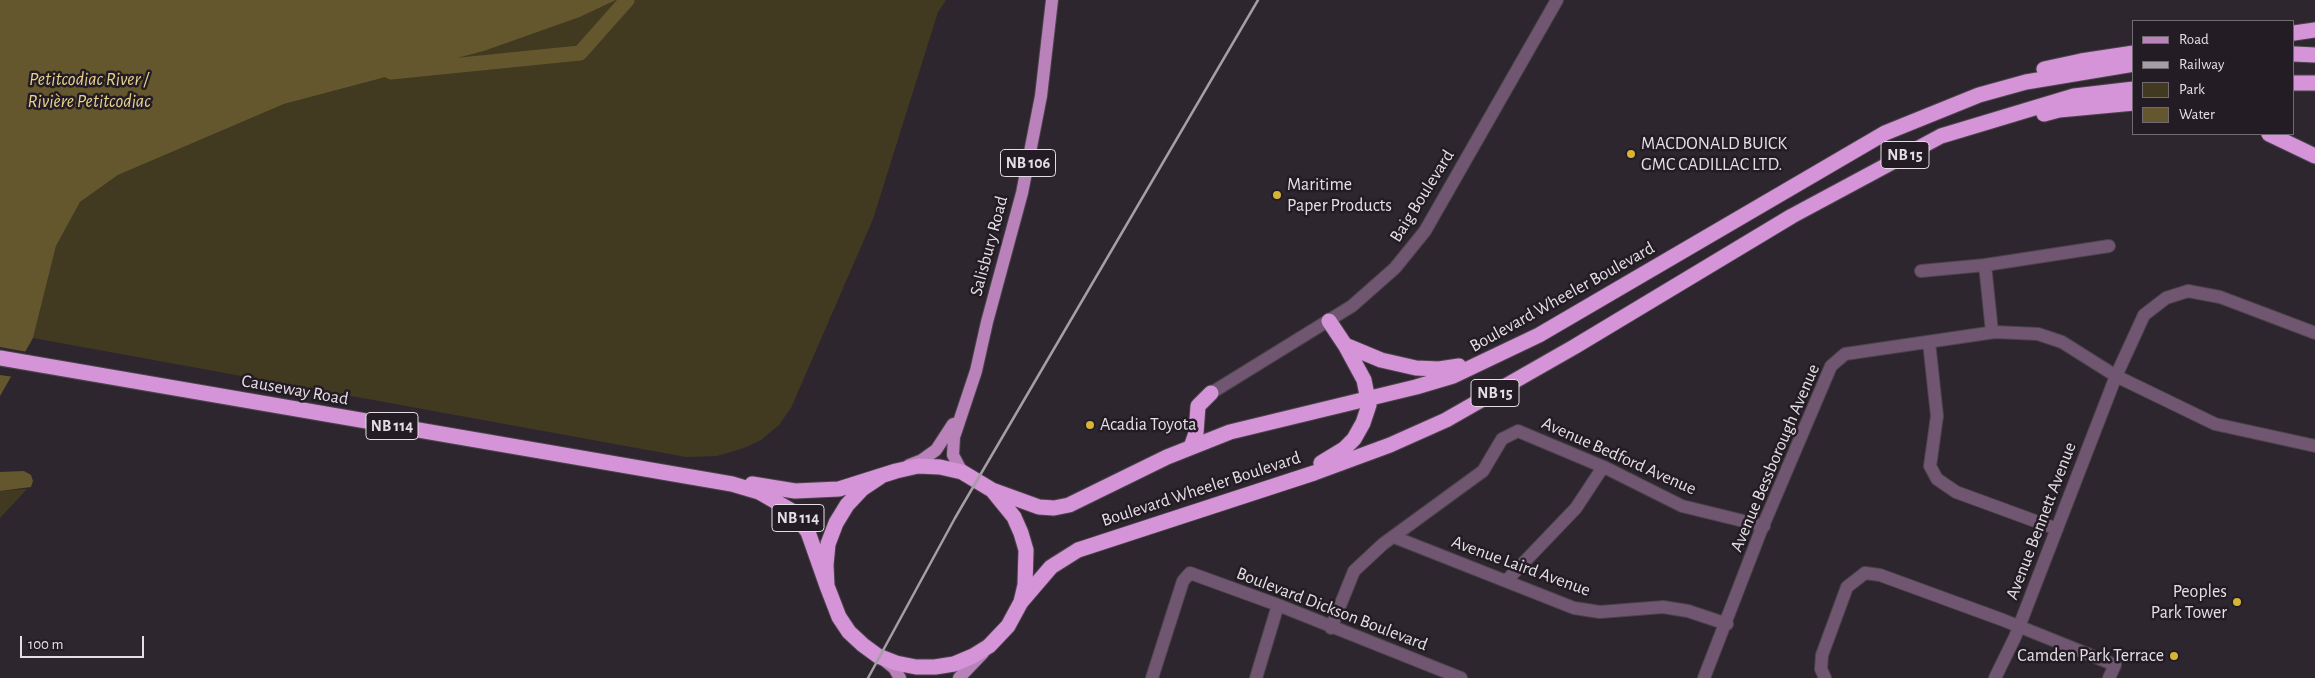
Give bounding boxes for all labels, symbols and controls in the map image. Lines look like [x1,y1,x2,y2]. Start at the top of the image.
legend [2132,20,2295,135]
text: Road [2179,32,2209,47]
text: Railway [2179,57,2224,72]
water label: Petitcodiac River / Rivière Petitcodiac [27,68,151,112]
text: Park [2179,82,2205,97]
text: Water [2179,107,2215,122]
place label: MACDONALD BUICK GMC CADILLAC LTD. [1641,133,1787,176]
road number: NB 15 [1881,142,1929,168]
street label: Baig Boulevard [1385,146,1459,246]
marker: MACDONALD BUICK GMC CADILLAC LTD. [1625,148,1637,160]
road number: NB 106 [1000,150,1056,177]
place label: Maritime Paper Products [1287,174,1392,216]
marker: Maritime Paper Products [1271,189,1283,201]
street label: Salisbury Road [965,194,1013,298]
street label: Boulevard Wheeler Boulevard [1466,237,1658,357]
street label: Avenue Bessborough Avenue [1726,361,1824,555]
street label: Causeway Road [240,370,350,410]
road number: NB 15 [1471,379,1519,406]
road number: NB 114 [366,412,418,440]
street label: Avenue Bedford Avenue [1538,412,1700,500]
place label: Acadia Toyota [1100,414,1197,436]
marker: Acadia Toyota [1084,419,1096,431]
street label: Avenue Bennett Avenue [2001,439,2081,603]
street label: Boulevard Wheeler Boulevard [1099,447,1303,531]
road number: NB 114 [772,504,824,532]
street label: Avenue Laird Avenue [1449,531,1593,601]
street label: Boulevard Dickson Boulevard [1233,562,1431,656]
place label: Peoples Park Tower [2151,581,2227,624]
marker: Peoples Park Tower [2231,596,2243,608]
scale bar [22,626,146,658]
text: 100 m [28,637,63,652]
place label: Camden Park Terrace [2017,645,2164,667]
marker: Camden Park Terrace [2168,650,2180,662]

